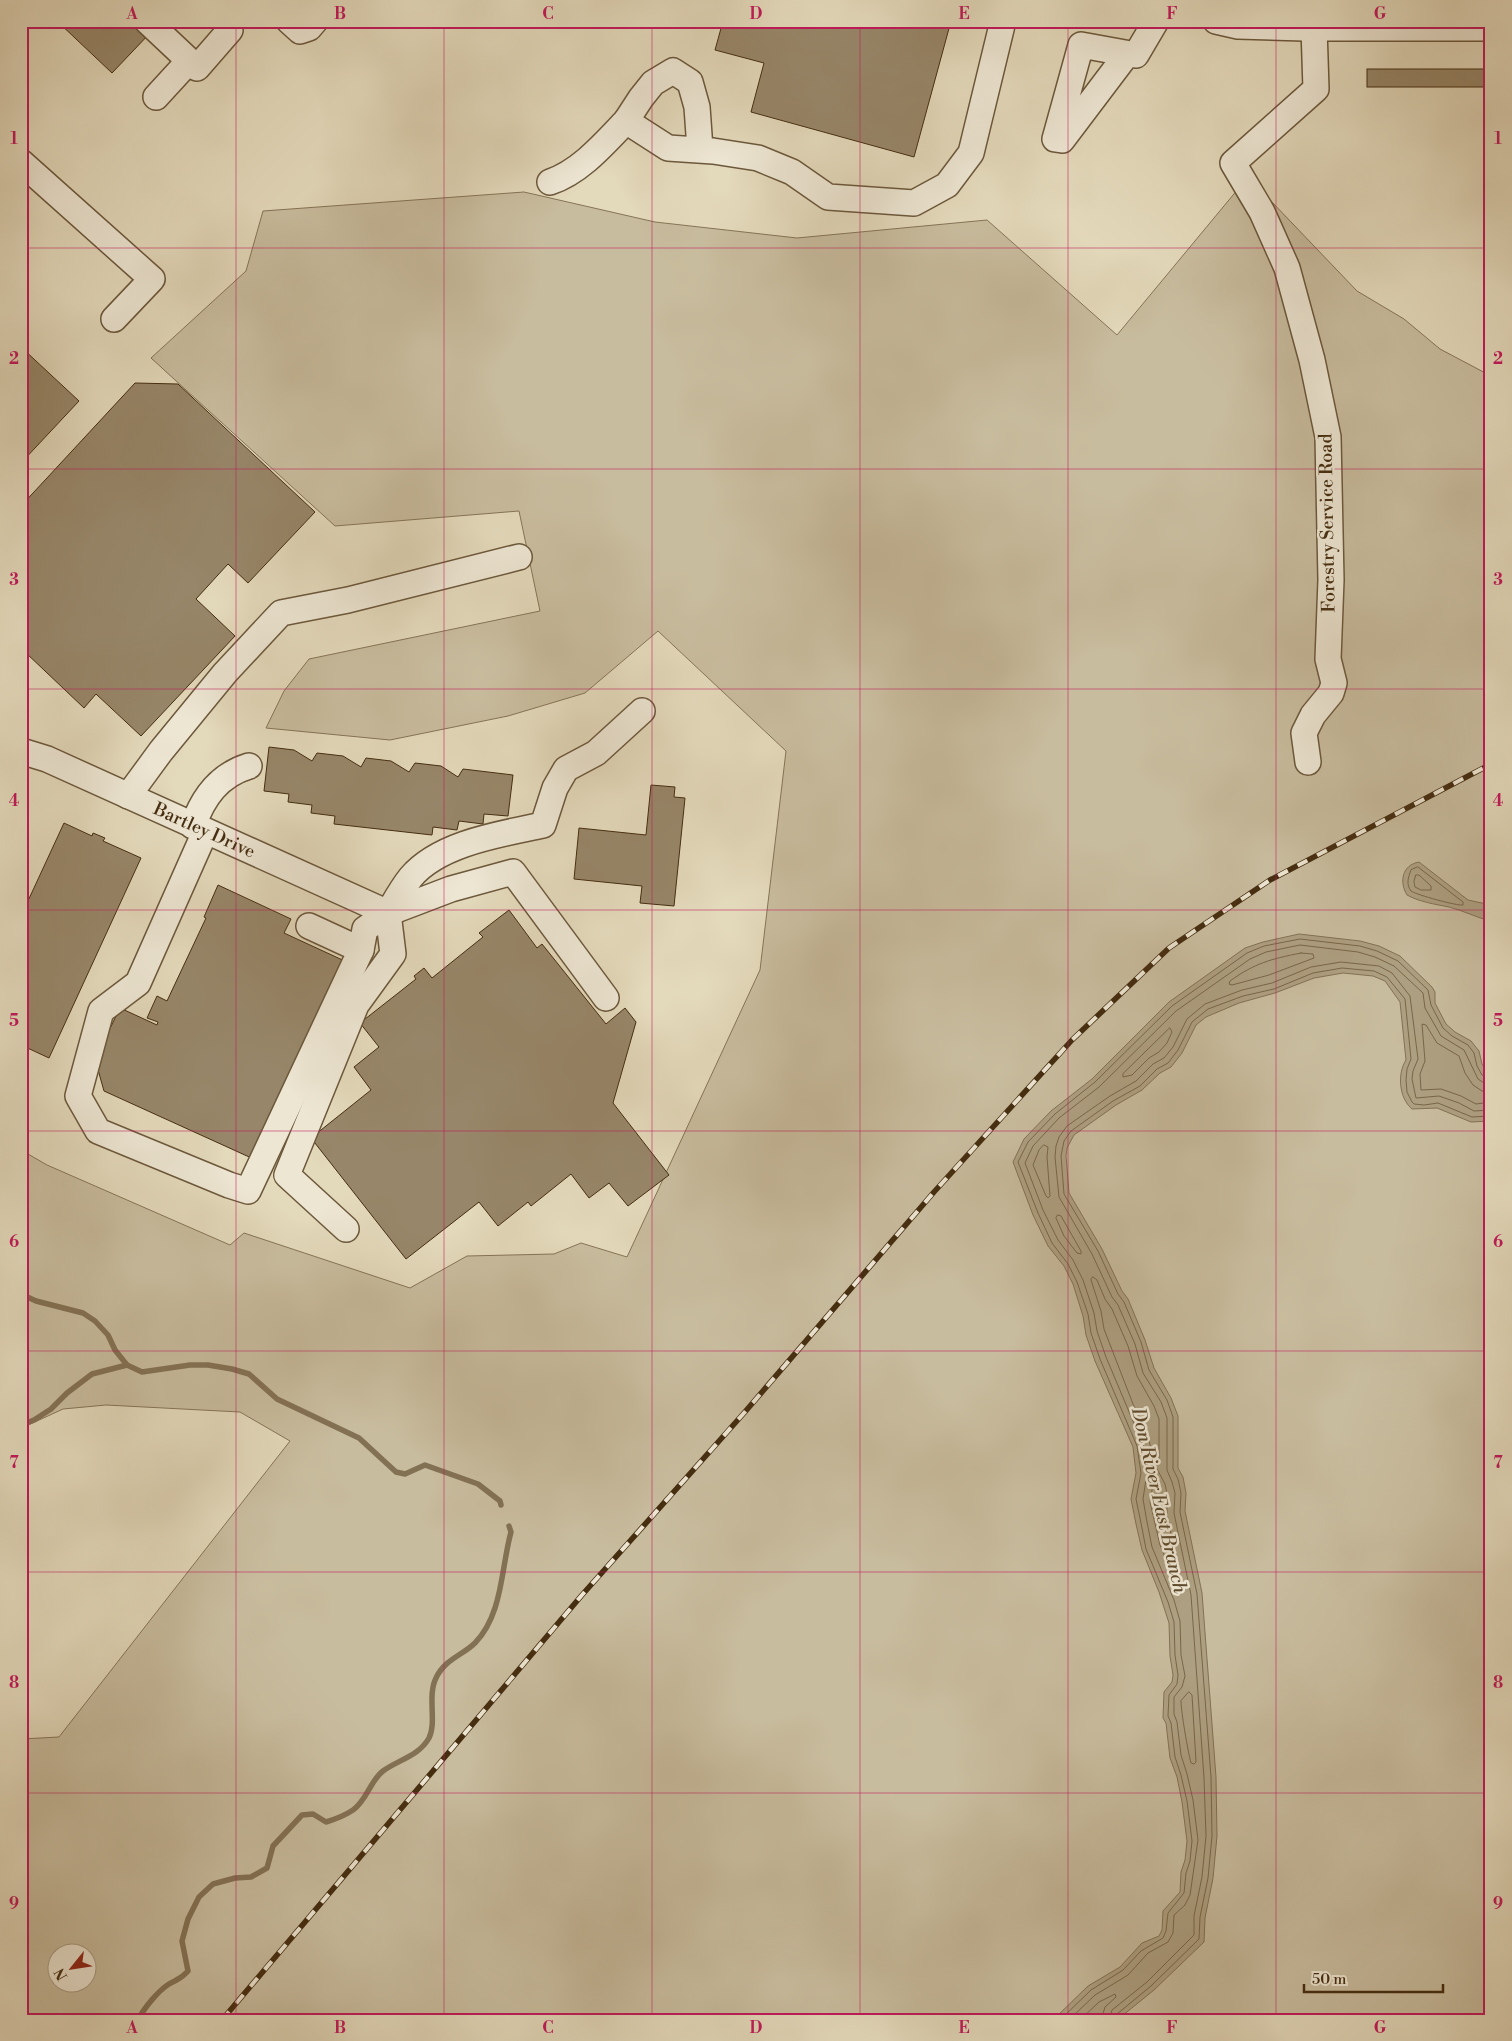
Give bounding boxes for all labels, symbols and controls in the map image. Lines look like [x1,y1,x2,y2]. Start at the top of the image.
text: A [125,4,138,24]
text: B [334,4,346,24]
text: C [542,4,554,24]
text: D [750,4,763,24]
text: E [958,4,970,24]
text: F [1166,4,1178,24]
text: G [1374,4,1387,24]
text: 1 [10,129,18,149]
text: 1 [1494,129,1502,149]
text: 2 [9,349,19,369]
text: 2 [1493,349,1503,369]
street label: Forestry Service Road [1314,432,1341,613]
text: 3 [9,570,19,590]
text: 3 [1493,570,1503,590]
text: 4 [9,791,20,811]
text: 4 [1493,791,1504,811]
street label: Bartley Drive [149,797,259,864]
text: 5 [9,1011,19,1031]
text: 5 [1493,1011,1503,1031]
text: 6 [9,1232,19,1252]
text: 6 [1493,1232,1503,1252]
water label: Don River East Branch [1126,1404,1192,1596]
text: 7 [9,1453,19,1473]
text: 7 [1493,1453,1503,1473]
text: 8 [9,1673,19,1693]
text: 8 [1493,1673,1503,1693]
text: 9 [9,1894,19,1914]
text: 9 [1493,1894,1503,1914]
north arrow [48,1944,98,1994]
scale bar [1304,1961,1443,1993]
text: N [51,1965,72,1983]
text: 50 m [1312,1970,1346,1989]
text: A [125,2018,138,2038]
text: B [334,2018,346,2038]
text: C [542,2018,554,2038]
text: D [750,2018,763,2038]
text: E [958,2018,970,2038]
text: F [1166,2018,1178,2038]
text: G [1374,2018,1387,2038]

